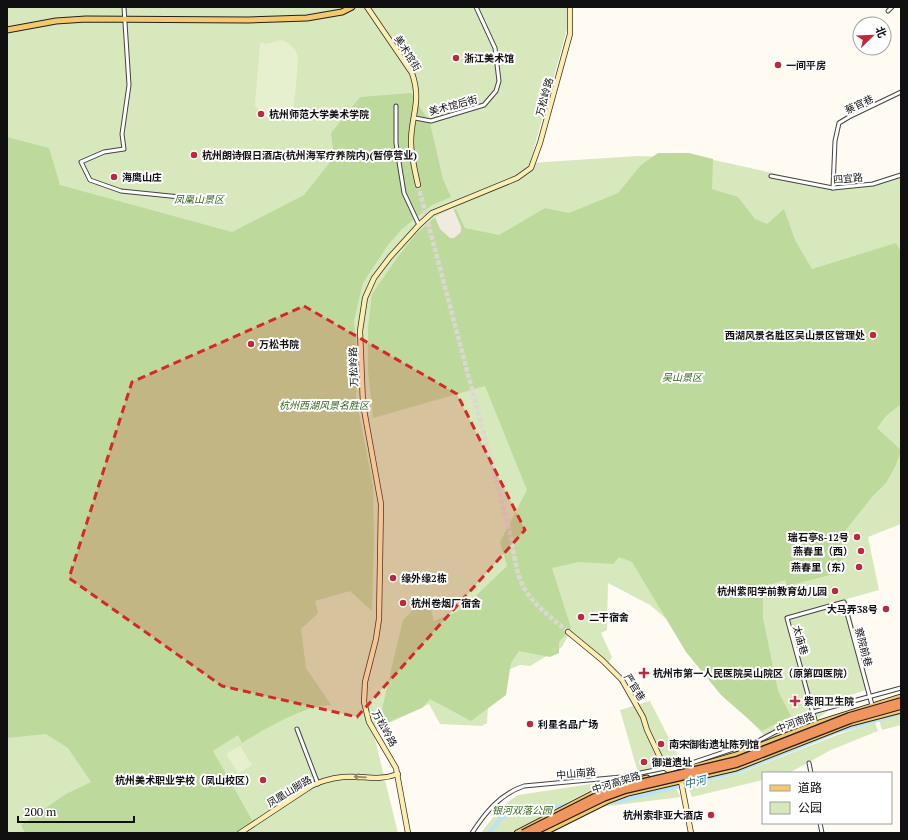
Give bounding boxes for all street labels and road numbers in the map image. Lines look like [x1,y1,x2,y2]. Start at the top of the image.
street label: 美术馆街 [391,33,424,74]
street label: 万松岭路 [533,76,556,118]
street label: 蔡官巷 [843,92,876,117]
street label: 美术馆后街 [427,93,479,118]
street label: 四宜路 [833,171,864,186]
street label: 万松岭路 [346,347,361,387]
street label: 太庙巷 [790,624,811,656]
street label: 察院前巷 [852,626,875,668]
street label: 严官巷 [621,671,648,703]
street label: 万松岭路 [369,708,400,749]
street label: 中河南路 [774,709,816,736]
street label: 中山南路 [556,765,597,782]
street label: 中河高架路 [590,769,642,796]
street label: 凤凰山脚路 [264,773,314,810]

